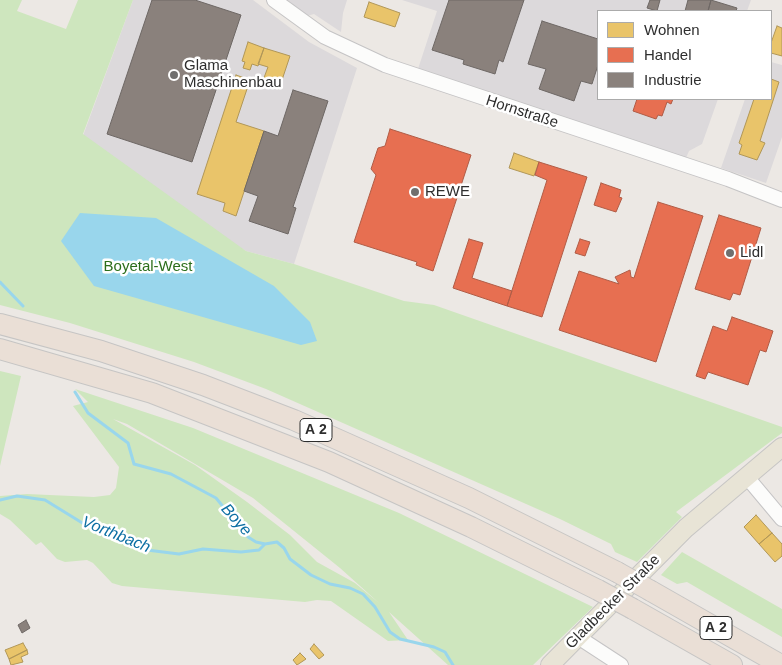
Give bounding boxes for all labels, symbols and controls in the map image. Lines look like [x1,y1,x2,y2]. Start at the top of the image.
legend [597,10,772,100]
text: Wohnen [644,21,700,38]
text: Handel [644,46,692,63]
place label: Glama Maschinenbau [184,57,282,92]
marker: Glama Maschinenbau [168,69,180,81]
text: Industrie [644,71,702,88]
street label: Hornstraße [484,92,560,132]
place label: REWE [425,183,470,201]
marker: REWE [409,186,421,198]
place label: Lidl [740,244,763,262]
marker: Lidl [724,247,736,259]
park label: Boyetal-West [104,258,192,276]
road number: A 2 [300,418,332,442]
water label: Boye [217,500,255,540]
water label: Vorthbach [79,513,153,557]
street label: Gladbecker Straße [562,551,664,653]
road number: A 2 [700,616,732,640]

